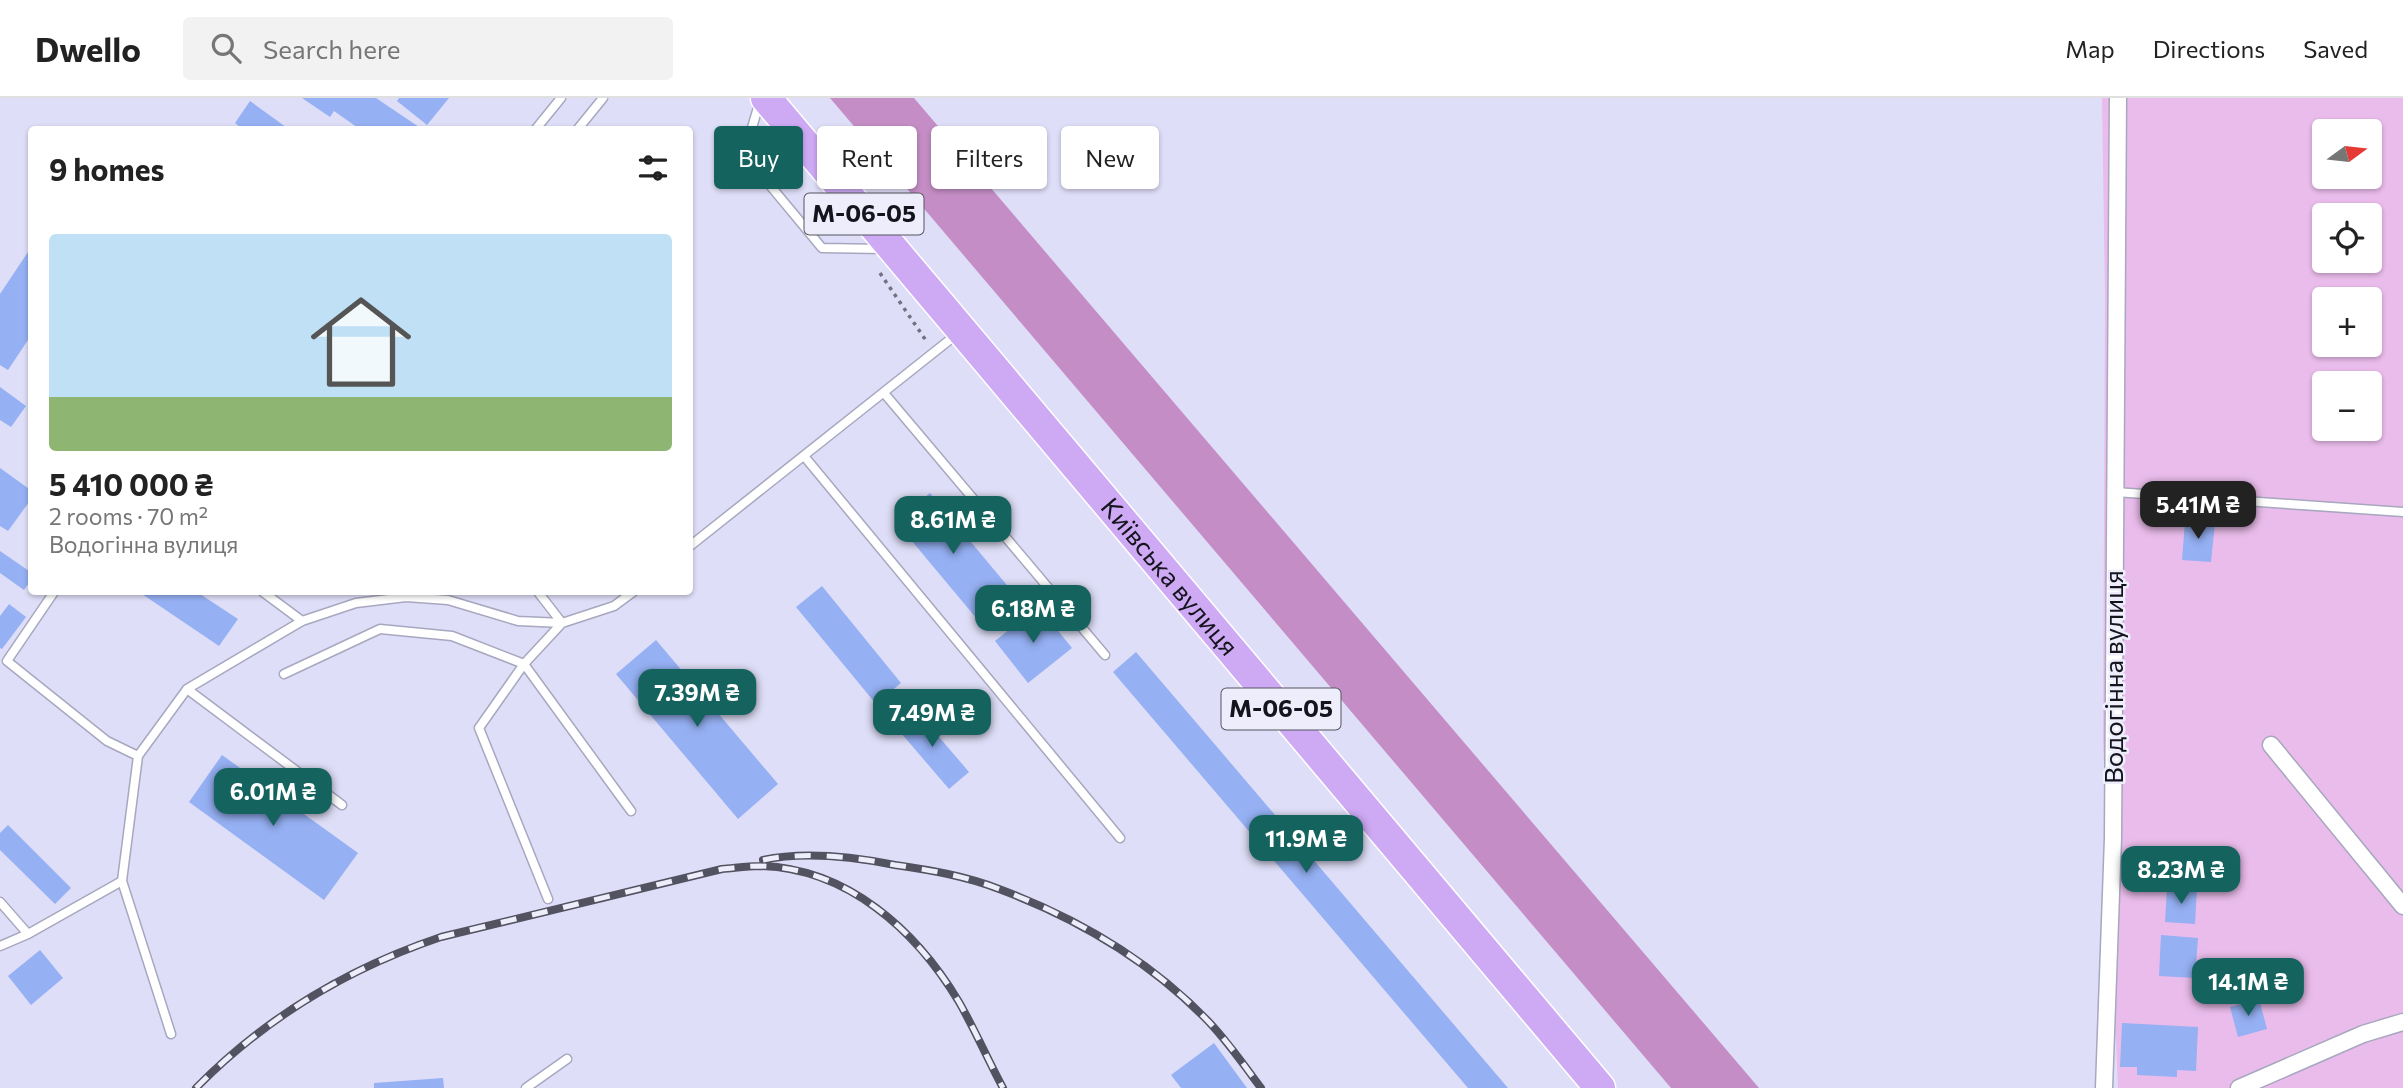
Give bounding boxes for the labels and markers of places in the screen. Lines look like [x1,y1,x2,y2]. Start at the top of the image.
pin: 5.41M ₴ [2133,482,2263,541]
pin: 8.61M ₴ [888,496,1018,556]
pin: 6.18M ₴ [968,586,1098,645]
pin: 7.39M ₴ [632,670,762,729]
pin: 7.49M ₴ [867,690,997,749]
pin: 6.01M ₴ [208,768,338,828]
pin: 11.9M ₴ [1241,816,1371,875]
pin: 8.23M ₴ [2116,846,2246,906]
pin: 14.1M ₴ [2183,958,2313,1018]

